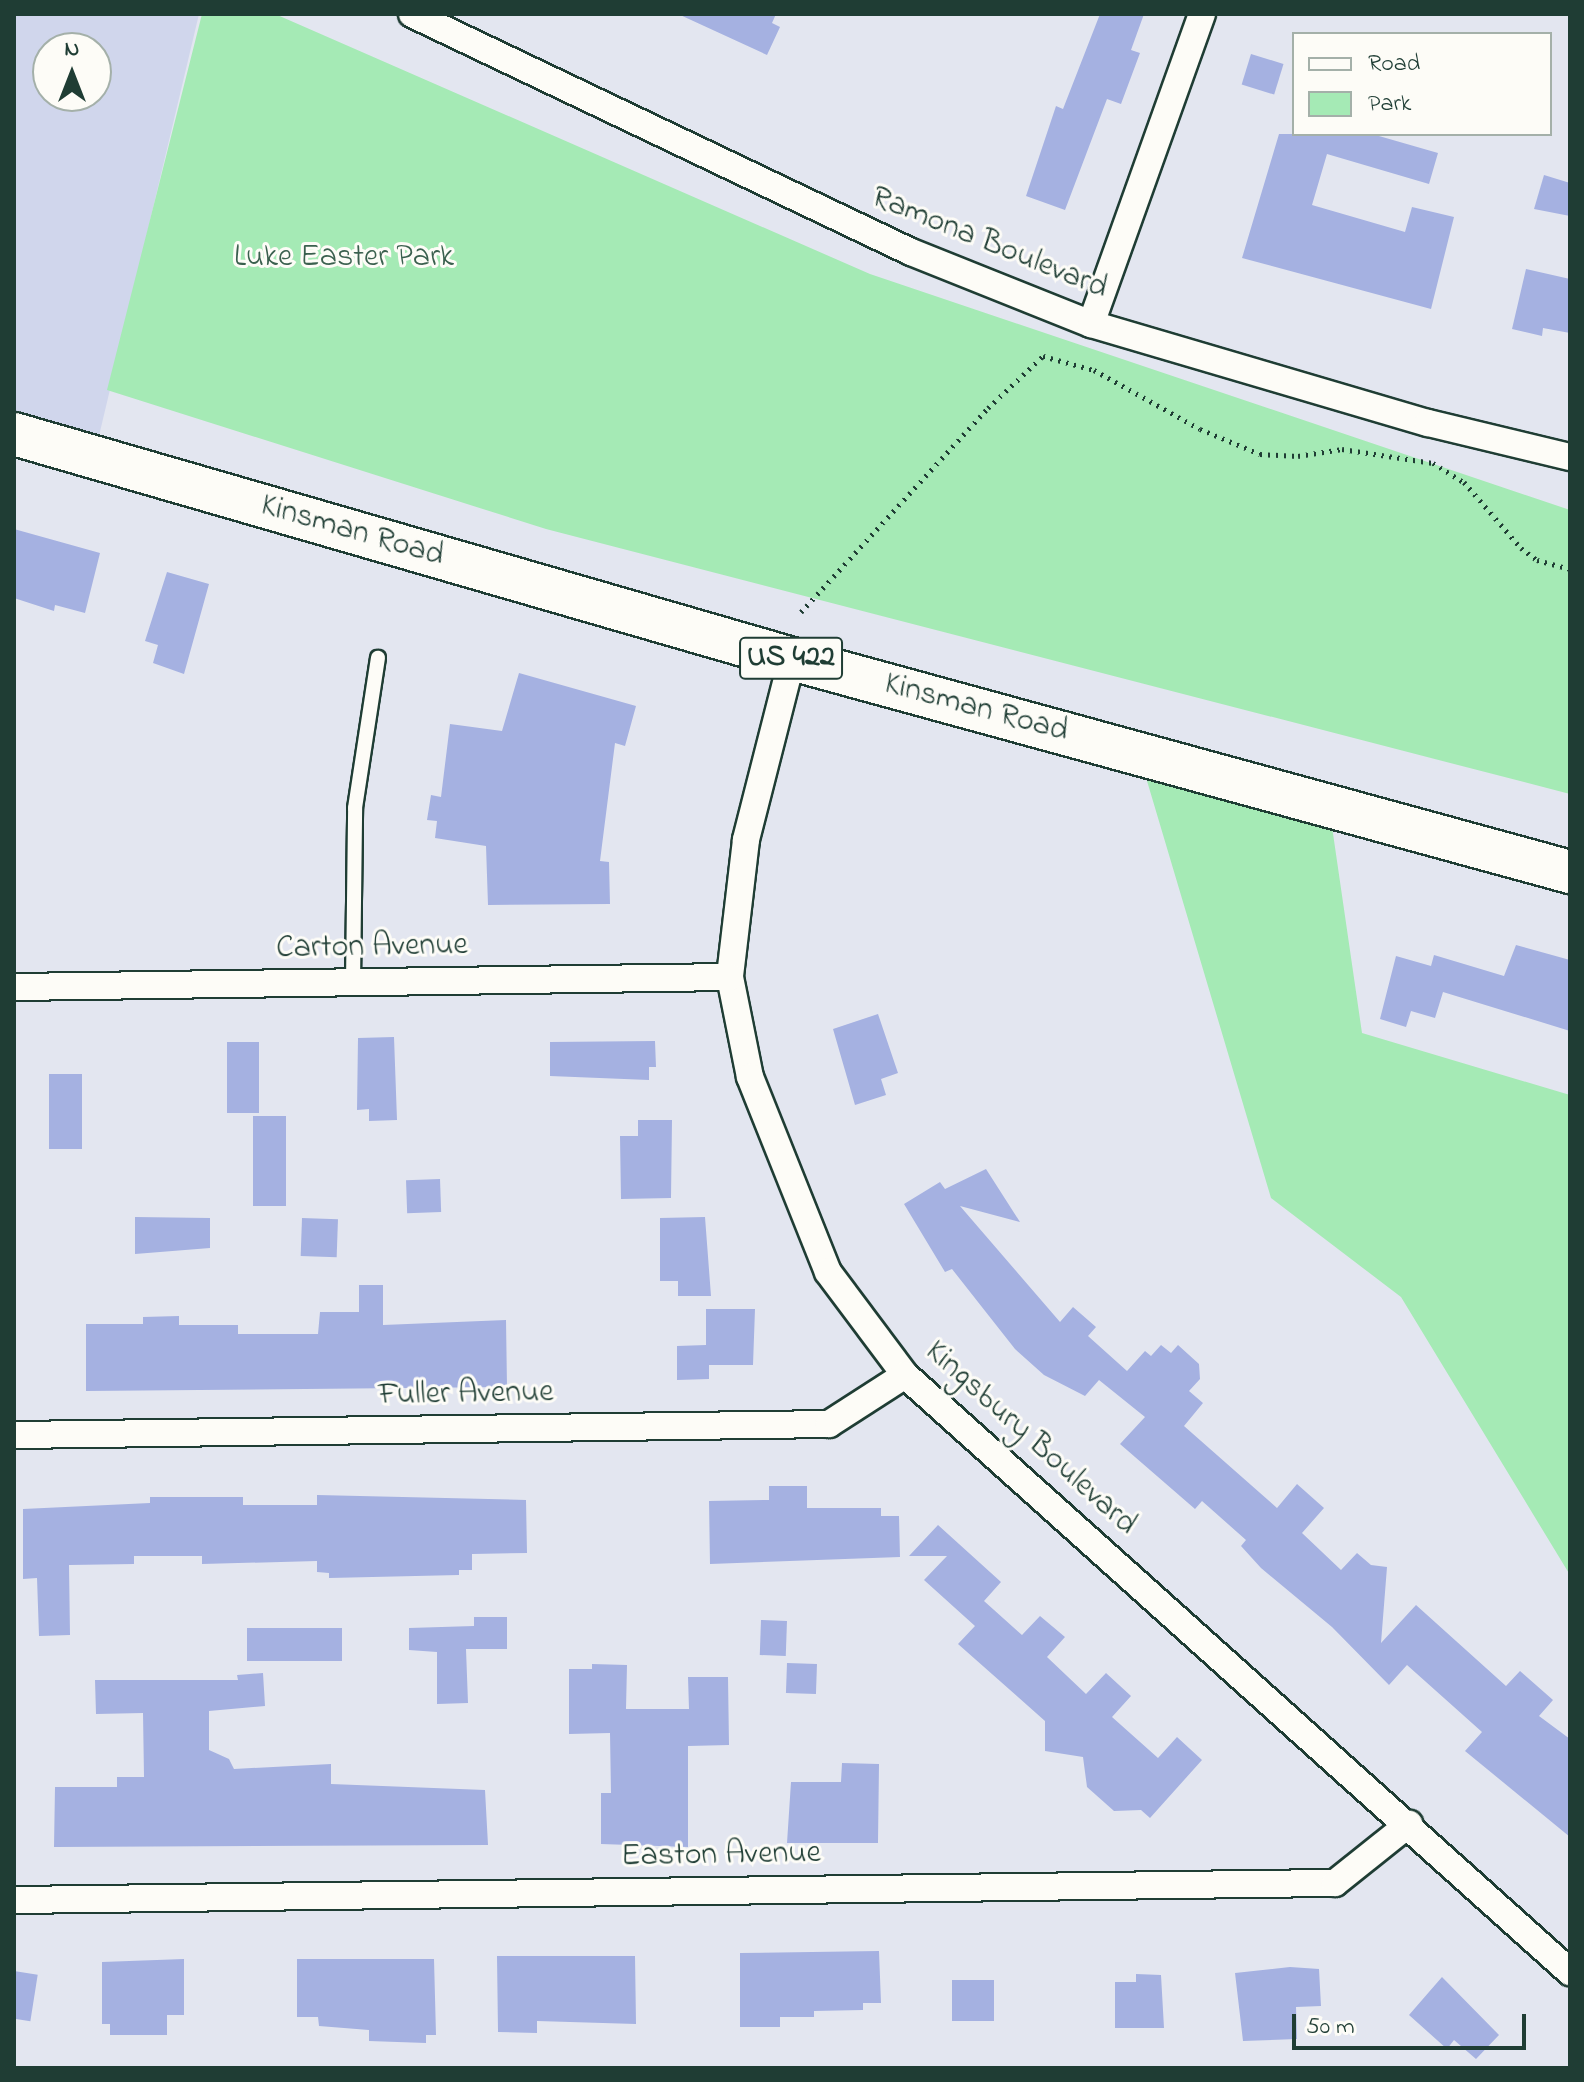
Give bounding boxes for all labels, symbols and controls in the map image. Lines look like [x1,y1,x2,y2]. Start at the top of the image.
north arrow [32,32,112,112]
legend [1292,32,1552,136]
text: N [65,34,79,66]
text: Road [1368,47,1420,82]
text: Park [1368,87,1411,122]
street label: Ramona Boulevard [865,179,1113,309]
park label: Luke Easter Park [234,239,454,277]
street label: Kinsman Road [256,488,448,576]
road number: US 422 [739,632,843,684]
street label: Kinsman Road [880,666,1072,752]
street label: Carton Avenue [276,927,468,969]
street label: Kingsbury Boulevard [916,1334,1144,1544]
street label: Fuller Avenue [378,1374,554,1416]
street label: Easton Avenue [621,1835,821,1877]
scale bar [1296,1998,1530,2048]
text: 50 m [1306,2010,1355,2045]

